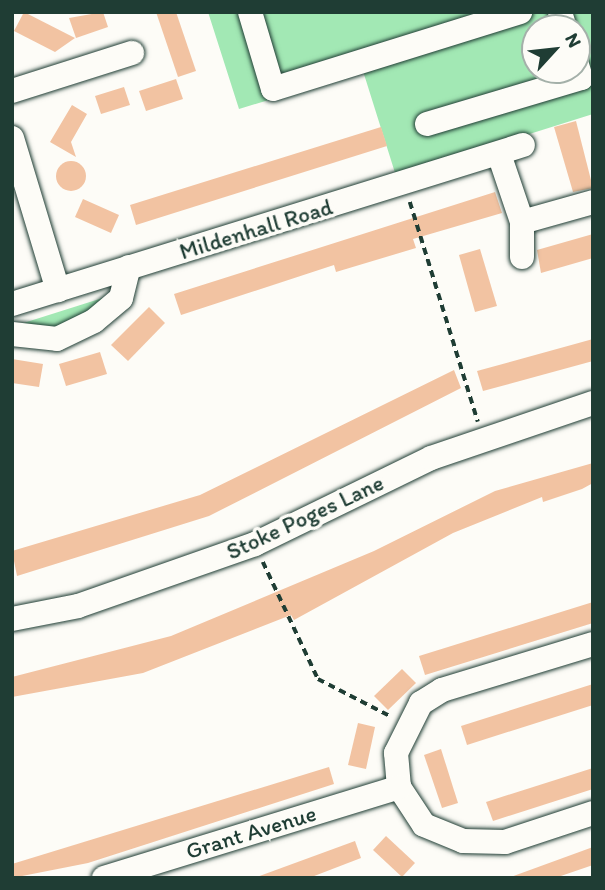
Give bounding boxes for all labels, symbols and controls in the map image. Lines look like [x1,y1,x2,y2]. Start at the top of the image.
north arrow [521,14,591,84]
text: N [560,29,587,51]
street label: Mildenhall Road [176,193,336,265]
street label: Stoke Poges Lane [222,468,388,566]
street label: Grant Avenue [182,799,320,865]

